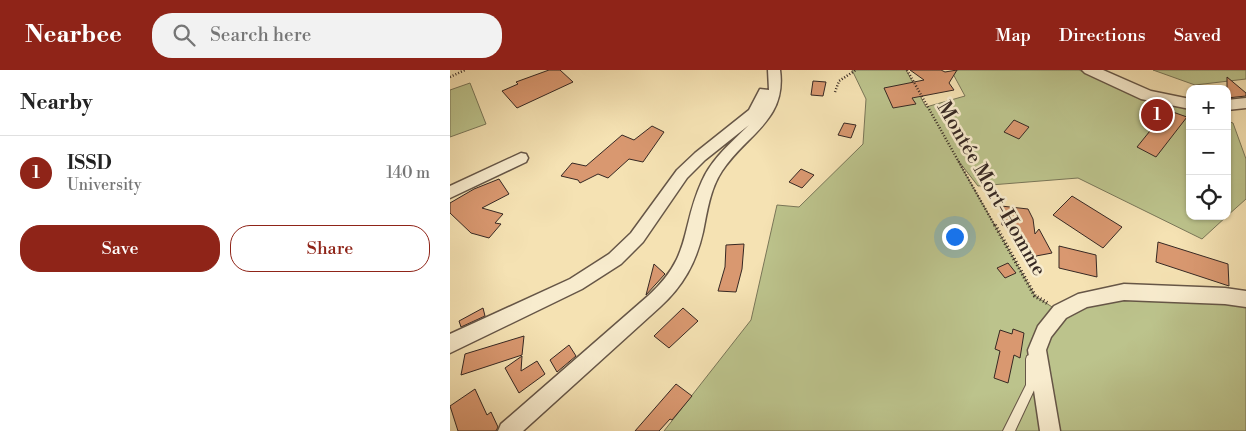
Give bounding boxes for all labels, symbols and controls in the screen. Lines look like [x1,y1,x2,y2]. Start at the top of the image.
search box [152,13,502,58]
text: Nearbee [25,20,122,50]
icon: search [170,21,198,49]
text: Search here [210,23,311,47]
text: Map [995,24,1031,47]
text: Directions [1059,24,1146,47]
text: Saved [1174,24,1221,47]
map controls [1186,85,1231,220]
button: + [1186,85,1231,130]
text: Nearby [20,90,93,116]
pin: 1 [1141,96,1173,134]
street label: Montée Mort-Homme [931,97,1051,281]
button: − [1186,130,1231,175]
text: ISSD [67,151,112,175]
text: 1 [32,163,40,183]
text: 140 m [386,163,430,183]
text: University [67,175,141,195]
button: locate [1186,175,1231,220]
your location [942,224,968,250]
button: Save [20,225,220,272]
button: Share [230,225,430,272]

